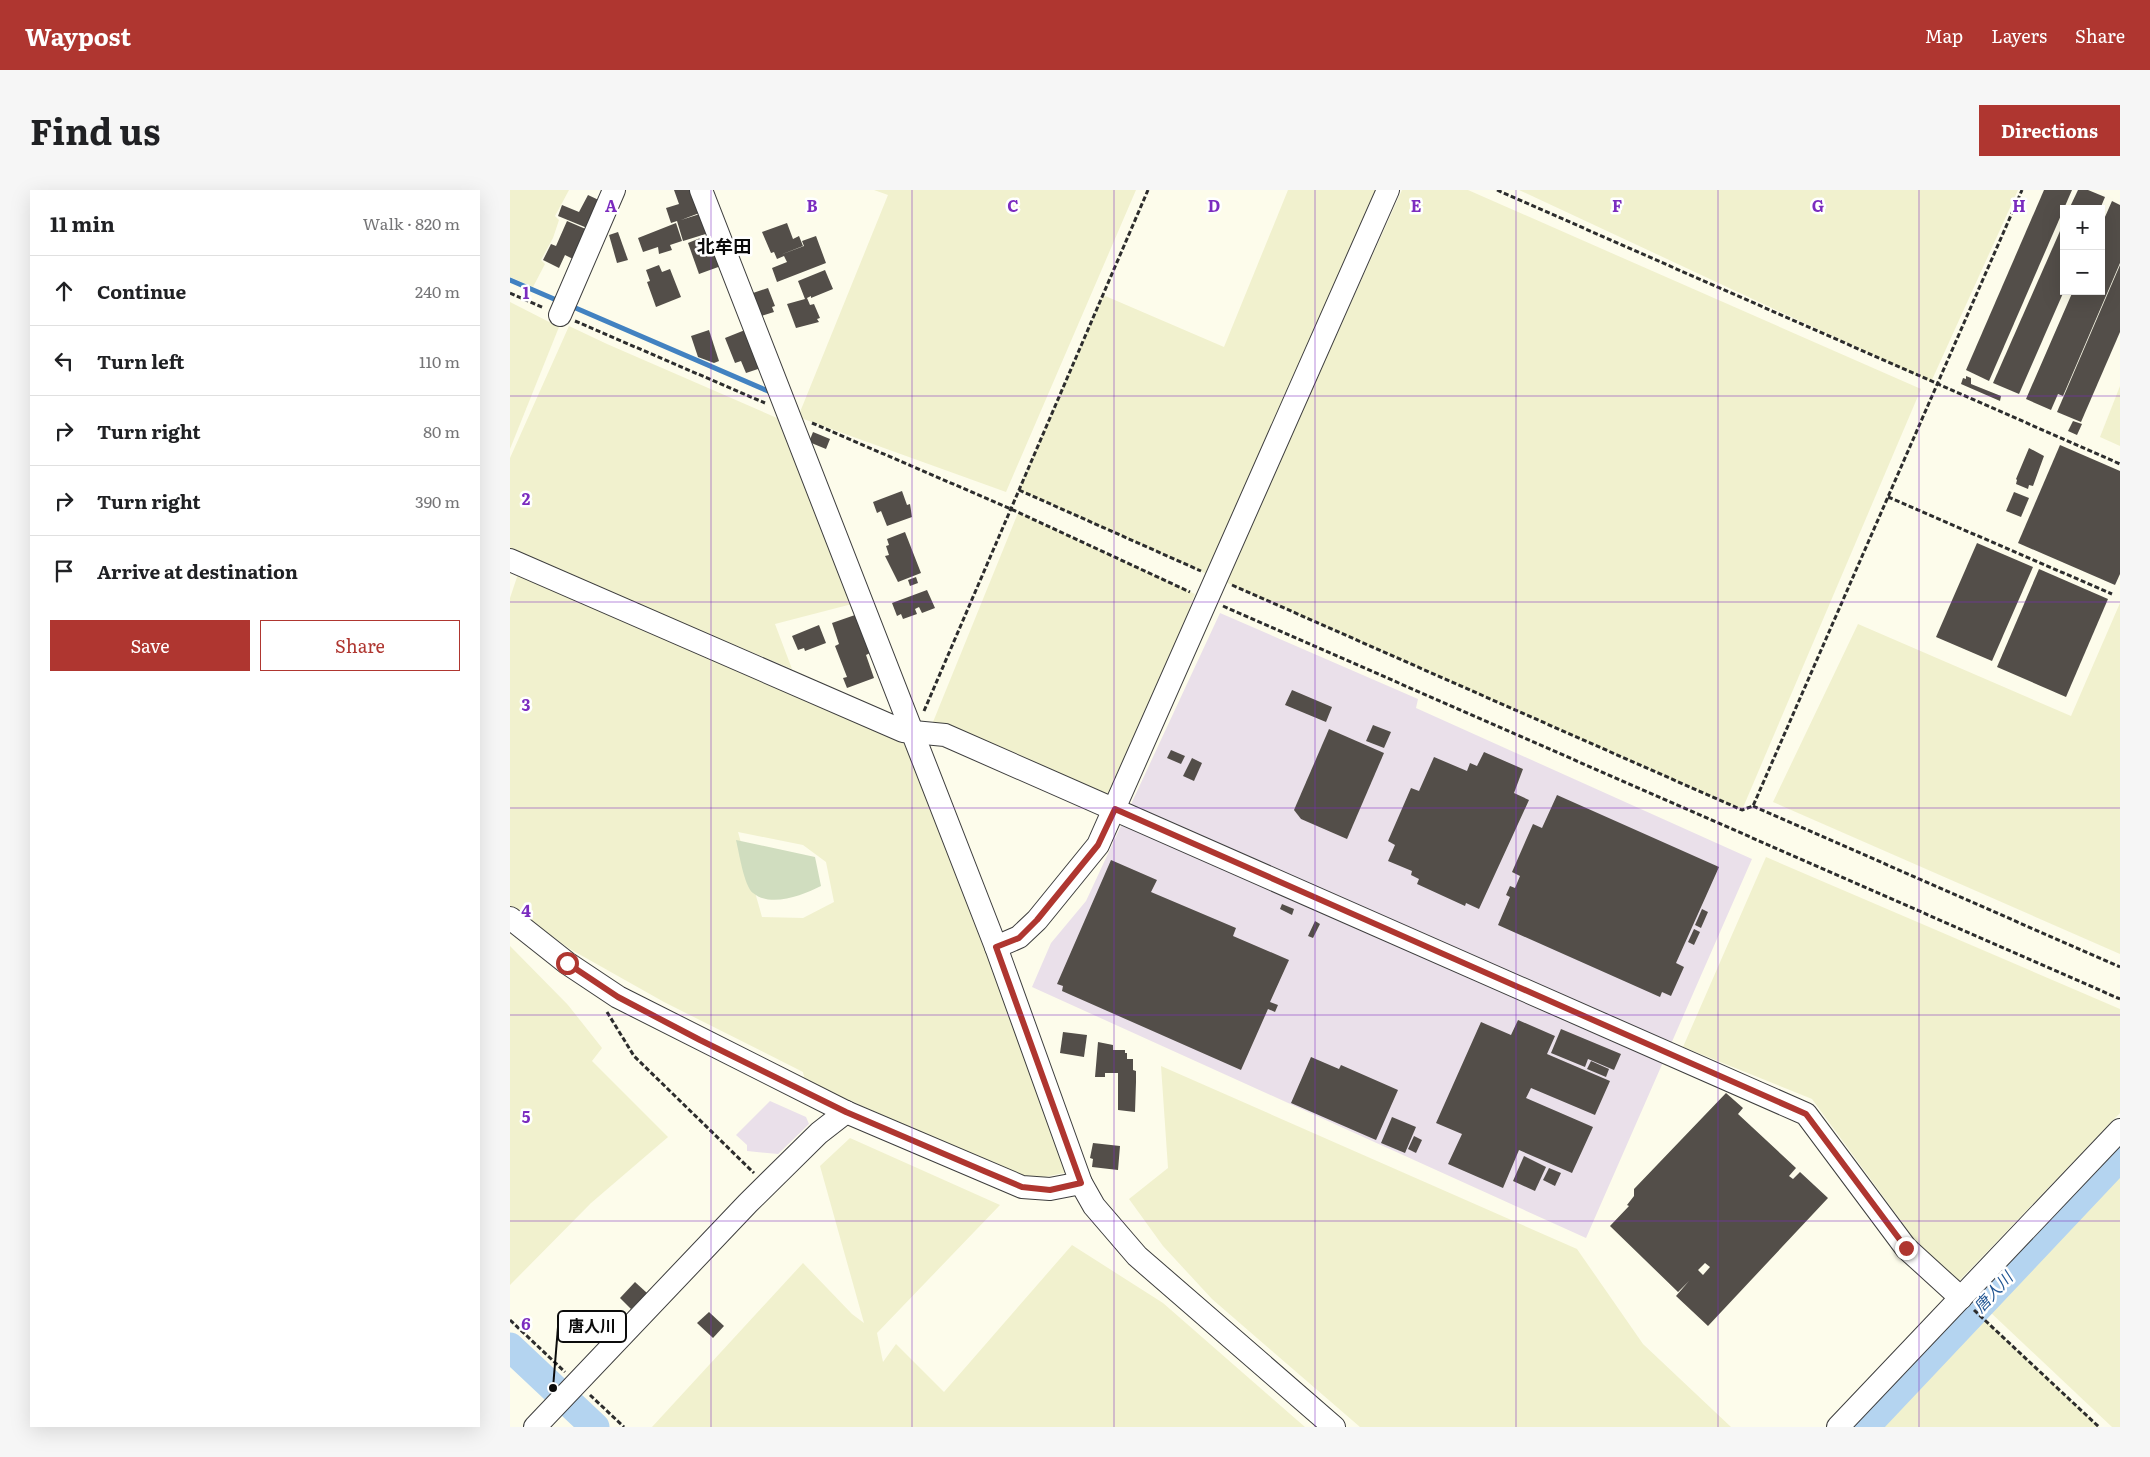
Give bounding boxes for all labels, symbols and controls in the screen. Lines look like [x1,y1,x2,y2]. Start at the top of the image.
text: Waypost [25,18,131,53]
text: Map [1925,22,1963,49]
text: Layers [1991,22,2047,49]
text: Share [2075,22,2125,49]
text: Find us [30,104,160,156]
button: Directions [1979,105,2120,156]
text: A [605,193,617,217]
text: B [806,193,818,217]
text: C [1007,193,1019,217]
text: D [1208,193,1220,217]
text: E [1411,193,1422,217]
text: F [1612,193,1622,217]
text: G [1812,193,1824,217]
text: H [2012,193,2026,217]
map controls [2060,205,2105,295]
button: + [2060,205,2105,250]
text: 11 min [50,207,115,238]
text: Walk · 820 m [363,211,460,235]
district label: 北牟田 [697,232,751,259]
button: − [2060,250,2105,295]
icon: ahead [50,277,78,305]
text: Continue [97,277,186,305]
text: 240 m [415,279,460,303]
text: 1 [523,280,530,304]
icon: left [50,347,78,375]
text: Turn left [97,347,184,375]
text: 110 m [419,349,460,373]
icon: right [50,417,78,445]
text: Turn right [97,417,201,445]
text: 80 m [423,419,460,443]
text: 2 [522,486,531,510]
icon: right [50,487,78,515]
text: Turn right [97,487,201,515]
text: 390 m [415,489,460,513]
icon: arrive [50,557,78,585]
text: Arrive at destination [97,557,298,585]
button: Save [50,620,250,671]
button: Share [260,620,460,671]
text: 3 [522,692,531,716]
text: 4 [521,898,531,922]
route start [556,952,579,975]
text: 5 [522,1104,531,1128]
route end [1895,1237,1918,1260]
water label: 唐人川 [1967,1264,2019,1317]
text: 6 [521,1311,531,1335]
callout: 唐人川 [558,1311,626,1342]
text: 唐人川 [568,1313,616,1337]

